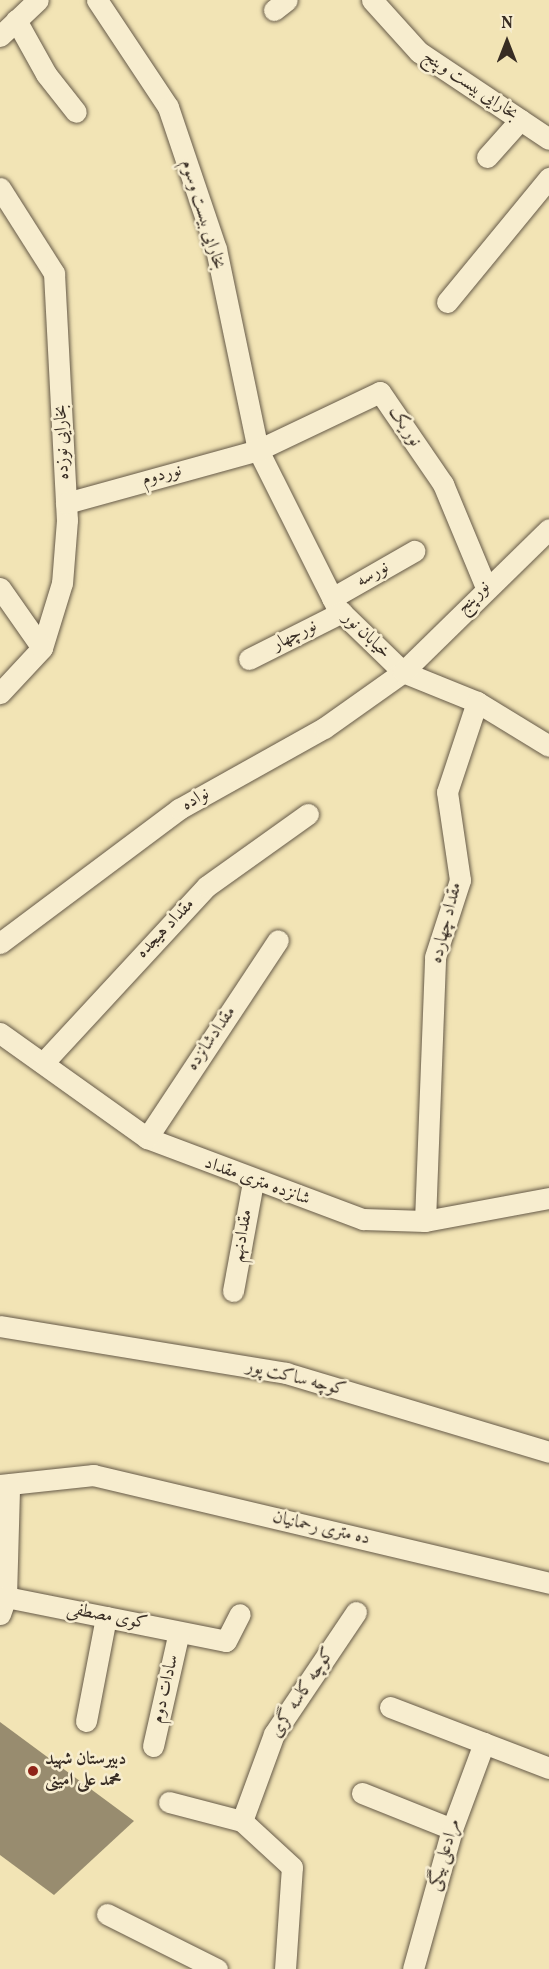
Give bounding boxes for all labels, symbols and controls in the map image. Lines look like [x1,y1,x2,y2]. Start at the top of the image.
north arrow [477,12,537,72]
text: N [501,13,513,35]
street label: بخارایی بیست وپنج [418,46,522,126]
street label: بخارایی بیست وسوم [175,157,229,273]
street label: نور یک [383,403,425,451]
street label: بخارایی نوزده [51,404,75,480]
street label: نوردوم [140,460,184,492]
street label: نورسه [353,557,393,593]
street label: نورپنج [453,577,495,619]
street label: خیابان نور [337,608,395,664]
street label: نورچهار [269,616,321,656]
street label: نواده [178,784,214,816]
street label: مقداد چهارده [427,880,467,966]
street label: مقداد هیجده [132,894,200,964]
street label: مقدادشانزده [183,1003,241,1075]
street label: شانزده متری مقداد [201,1153,313,1211]
street label: مقدادنهم [228,1208,258,1264]
street label: کوچه ساکت پور [244,1356,348,1402]
street label: ده متری رحمانیان [270,1507,372,1551]
street label: کوی مصطفی [65,1599,149,1635]
street label: کوچه کاسه گری [266,1644,340,1742]
street label: سادات دوم [148,1652,184,1726]
place label: دبیرستان شهید محمد علی امینی [45,1750,126,1792]
marker: دبیرستان شهید محمد علی امینی [26,1764,40,1778]
street label: مرادعلی بیگی [424,1816,466,1894]

